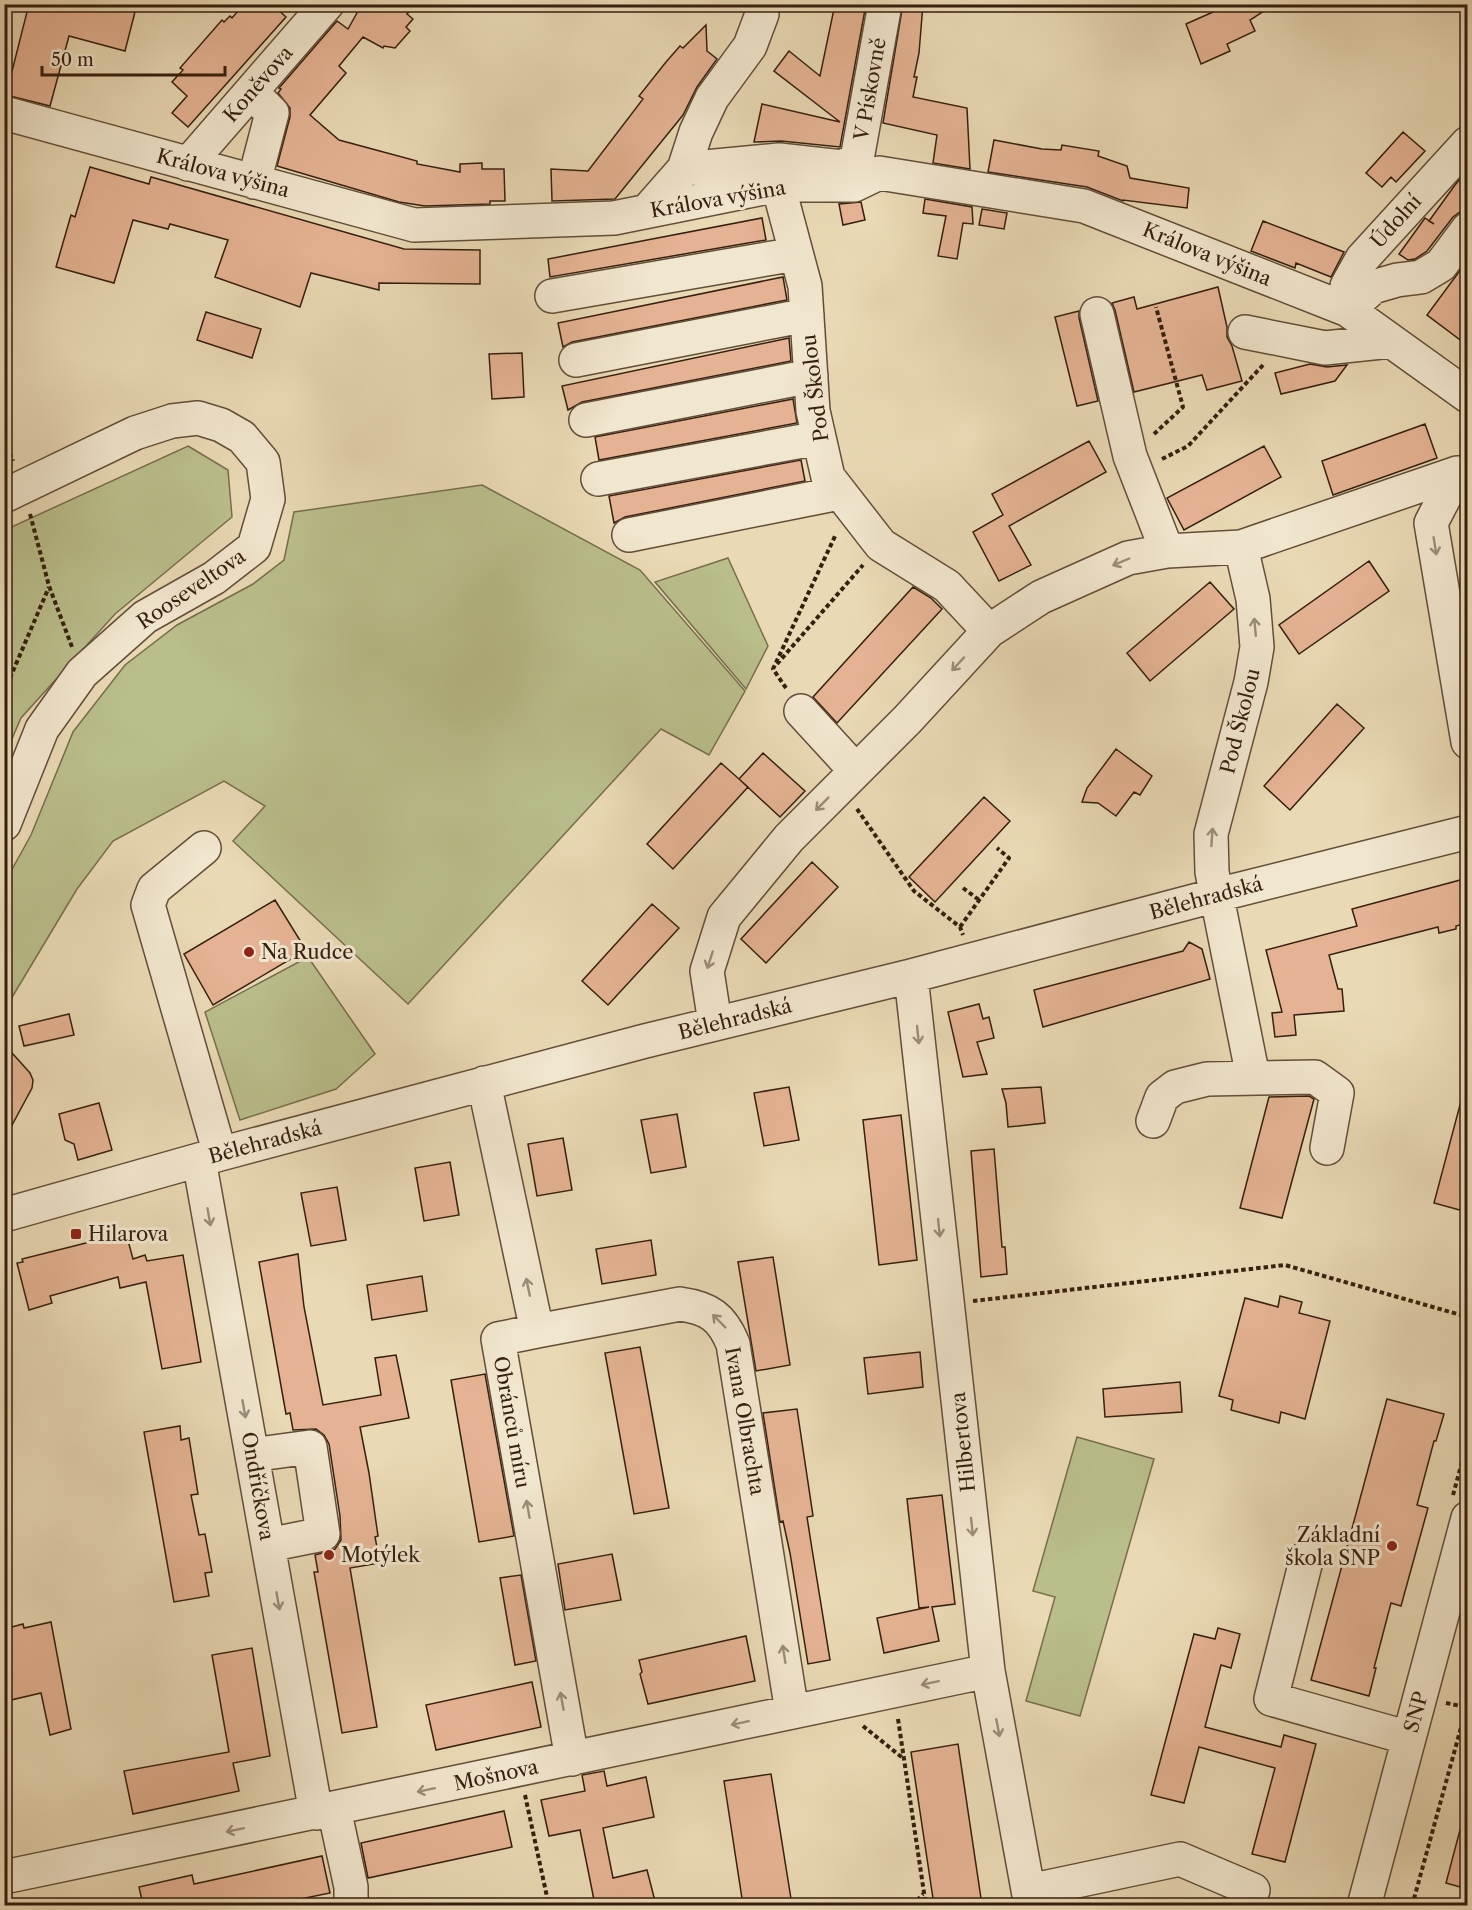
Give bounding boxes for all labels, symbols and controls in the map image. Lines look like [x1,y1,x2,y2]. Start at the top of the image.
street label: V Pískovně [849,36,891,143]
scale bar [42,39,225,77]
street label: Koněvova [218,41,298,127]
text: 50 m [51,49,94,71]
street label: Králova výšina [154,144,293,202]
street label: Králova výšina [649,175,788,223]
street label: Údolní [1365,189,1426,253]
street label: Králova výšina [1139,217,1275,291]
street label: Pod Školou [796,333,833,443]
one-way arrow [1430,536,1441,556]
street label: Rooseveltova [132,544,250,634]
one-way arrow [1112,557,1131,568]
one-way arrow [1250,617,1261,637]
one-way arrow [951,657,965,672]
street label: Pod Školou [1214,665,1265,776]
one-way arrow [815,797,830,812]
one-way arrow [1207,828,1218,848]
street label: Bělehradská [1147,871,1266,925]
place label: Na Rudce [261,940,353,964]
marker: Na Rudce [242,945,256,959]
one-way arrow [704,950,715,969]
street label: Bělehradská [676,993,795,1045]
one-way arrow [913,1024,924,1044]
street label: Bělehradská [206,1115,325,1169]
one-way arrow [204,1207,215,1227]
one-way arrow [934,1218,945,1238]
place label: Hilarova [88,1222,169,1246]
marker: Hilarova [69,1227,83,1241]
one-way arrow [522,1278,533,1298]
one-way arrow [712,1314,727,1329]
street label: Ivana Olbrachta [720,1345,770,1497]
street label: Obránců míru [489,1354,535,1490]
street label: Hilbertova [946,1390,980,1493]
one-way arrow [239,1399,250,1419]
street label: Ondříčkova [237,1430,279,1543]
one-way arrow [522,1500,533,1520]
one-way arrow [967,1516,978,1536]
place label: Základní škola SNP [1285,1523,1380,1570]
marker: Základní škola SNP [1385,1539,1399,1553]
place label: Motýlek [341,1543,421,1567]
marker: Motýlek [322,1548,336,1562]
one-way arrow [273,1591,284,1611]
one-way arrow [778,1645,789,1665]
one-way arrow [921,1678,941,1689]
street label: SNP [1399,1689,1433,1735]
one-way arrow [556,1692,567,1712]
one-way arrow [730,1718,749,1730]
one-way arrow [993,1718,1004,1738]
street label: Mošnova [452,1754,541,1796]
one-way arrow [416,1785,436,1796]
one-way arrow [225,1825,245,1836]

